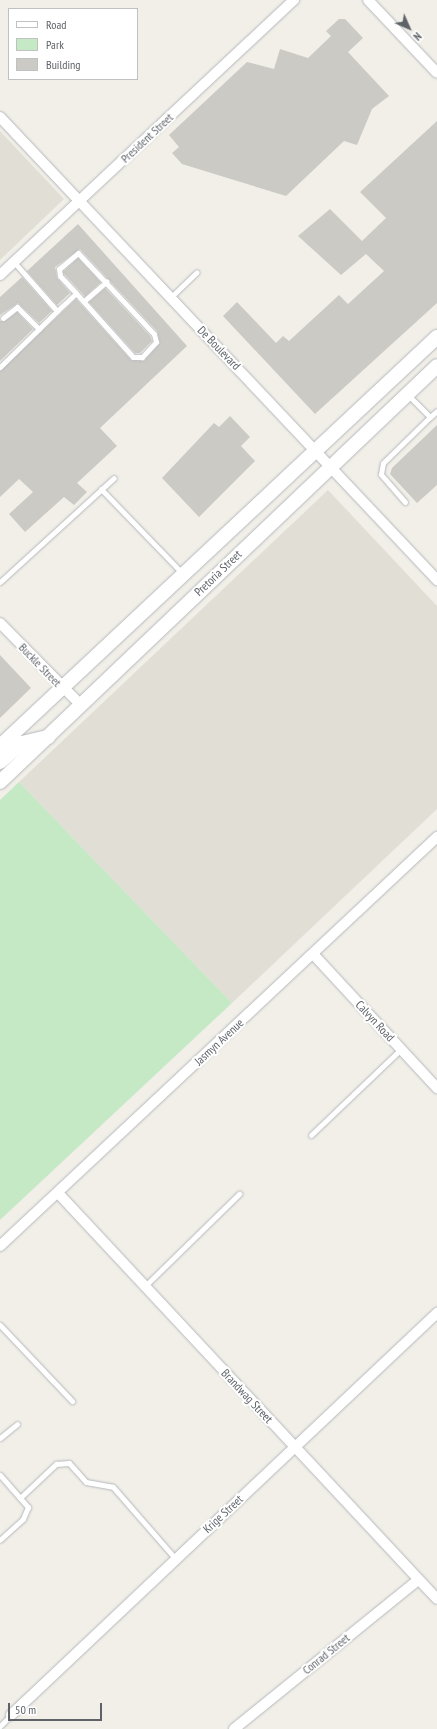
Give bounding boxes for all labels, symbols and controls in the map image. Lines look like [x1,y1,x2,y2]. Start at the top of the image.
legend [8,8,138,80]
north arrow [389,8,429,48]
text: Road [46,17,66,32]
text: N [410,29,425,44]
text: Park [46,37,64,52]
text: Building [46,57,81,72]
street label: President Street [118,110,176,166]
street label: De Boulevard [195,323,243,373]
street label: Pretoria Street [191,547,245,599]
street label: Buckle Street [16,640,64,690]
street label: Calvyn Road [353,998,397,1044]
street label: Jasmyn Avenue [191,1016,247,1068]
street label: Brandwag Street [218,1366,276,1426]
street label: Krige Street [200,1492,246,1536]
street label: Conrad Street [300,1631,352,1677]
scale bar [10,1695,104,1721]
text: 50 m [15,1702,36,1717]

